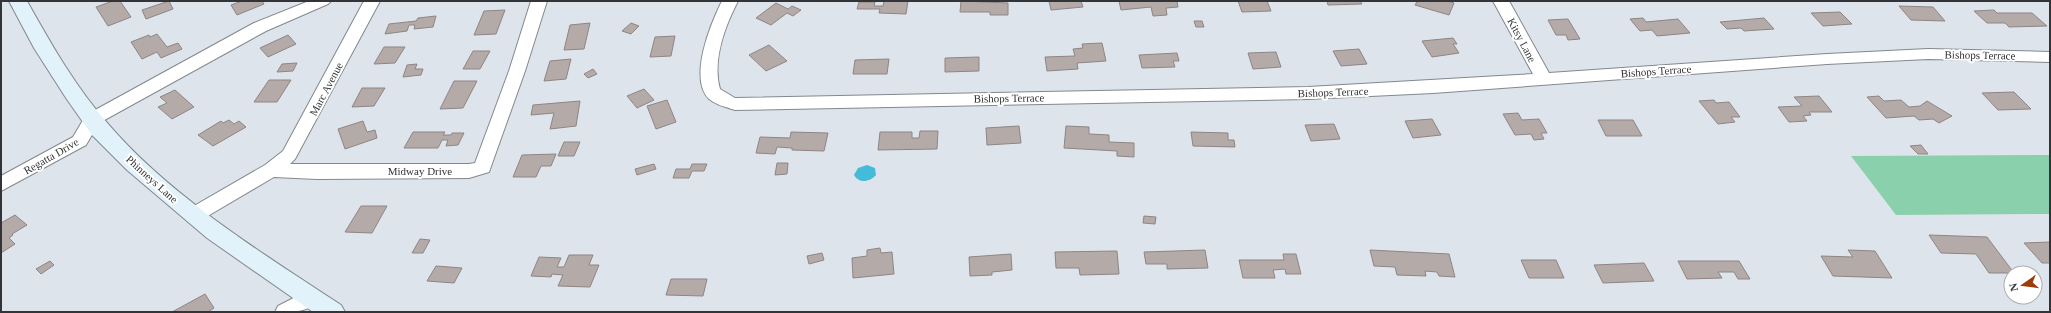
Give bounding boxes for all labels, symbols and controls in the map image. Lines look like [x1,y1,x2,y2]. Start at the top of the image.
street label: Kitsy Lane [1505,16,1539,64]
street label: Bishops Terrace [1944,48,2016,62]
street label: Marc Avenue [307,60,345,118]
street label: Bishops Terrace [1620,63,1692,79]
street label: Bishops Terrace [1297,85,1369,99]
street label: Bishops Terrace [973,91,1045,105]
street label: Regatta Drive [21,135,81,177]
street label: Phinneys Lane [124,153,180,205]
street label: Midway Drive [388,165,452,177]
north arrow [2003,265,2043,305]
text: N [2007,282,2020,293]

